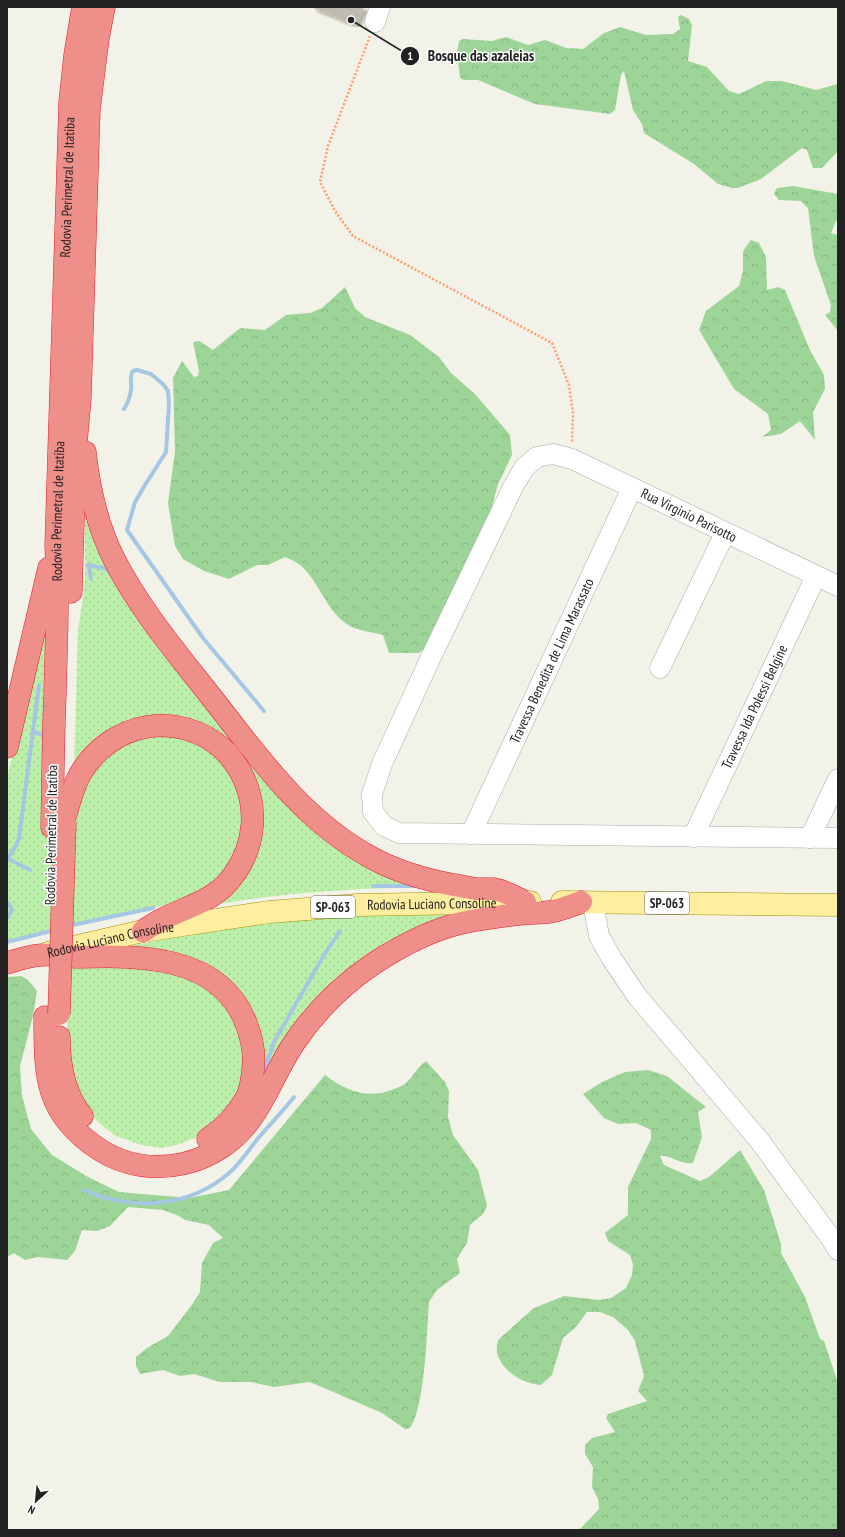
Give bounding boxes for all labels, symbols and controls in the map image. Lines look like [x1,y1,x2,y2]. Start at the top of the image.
callout: Bosque das azaleias [400,43,543,70]
text: Bosque das azaleias [428,46,534,65]
text: 1 [407,48,413,63]
street label: Rodovia Perimetral de Itatiba [56,117,79,258]
street label: Rodovia Perimetral de Itatiba [47,441,68,581]
street label: Rua Virginio Parisotto [638,484,740,546]
street label: Travessa Benedita de Lima Marassato [505,575,598,746]
street label: Travessa Ida Polessi Belgine [717,642,791,772]
street label: Rodovia Perimetral de Itatiba [41,765,61,905]
road number: SP-063 [645,892,689,914]
street label: Rodovia Luciano Consoline [367,894,497,914]
road number: SP-063 [311,896,355,918]
street label: Rodovia Luciano Consoline [45,917,175,962]
north arrow [16,1481,56,1521]
text: N [26,1502,37,1517]

